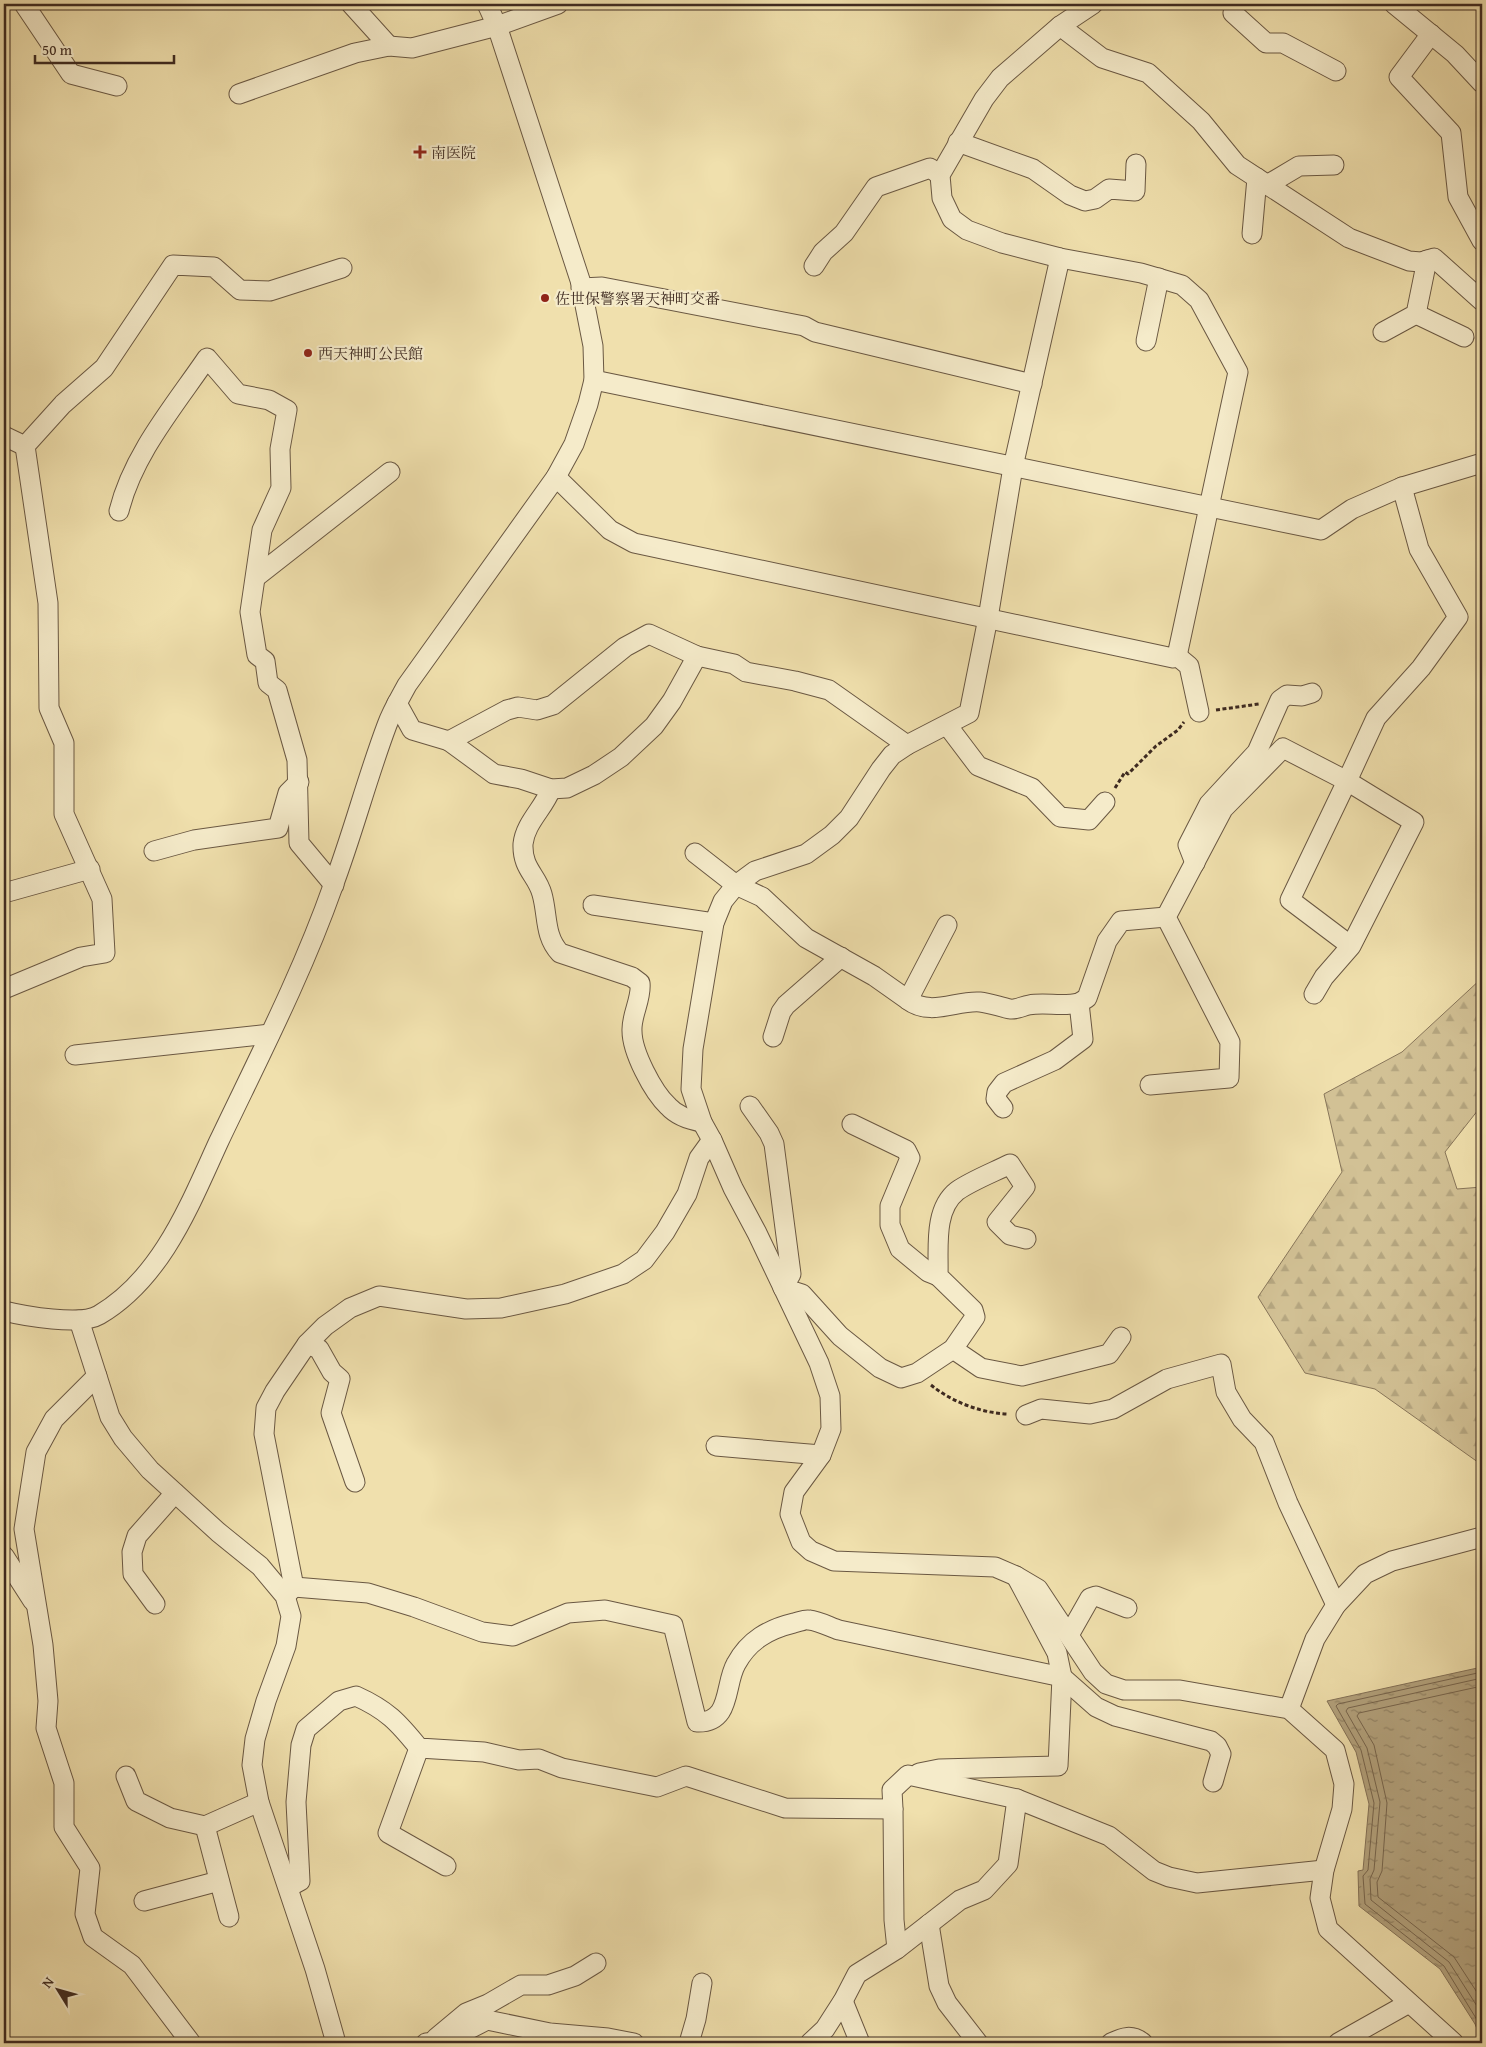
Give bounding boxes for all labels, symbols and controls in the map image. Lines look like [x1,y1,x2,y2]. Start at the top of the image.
scale bar [35,32,174,64]
text: 50 m [42,39,73,60]
place label: 南医院 [431,142,476,163]
marker: 南医院 [413,145,427,159]
place label: 佐世保警察署天神町交番 [555,288,720,309]
marker: 佐世保警察署天神町交番 [539,292,551,304]
place label: 西天神町公民館 [318,343,423,364]
marker: 西天神町公民館 [302,347,314,359]
north arrow [32,1964,82,2014]
text: N [37,1972,59,1992]

